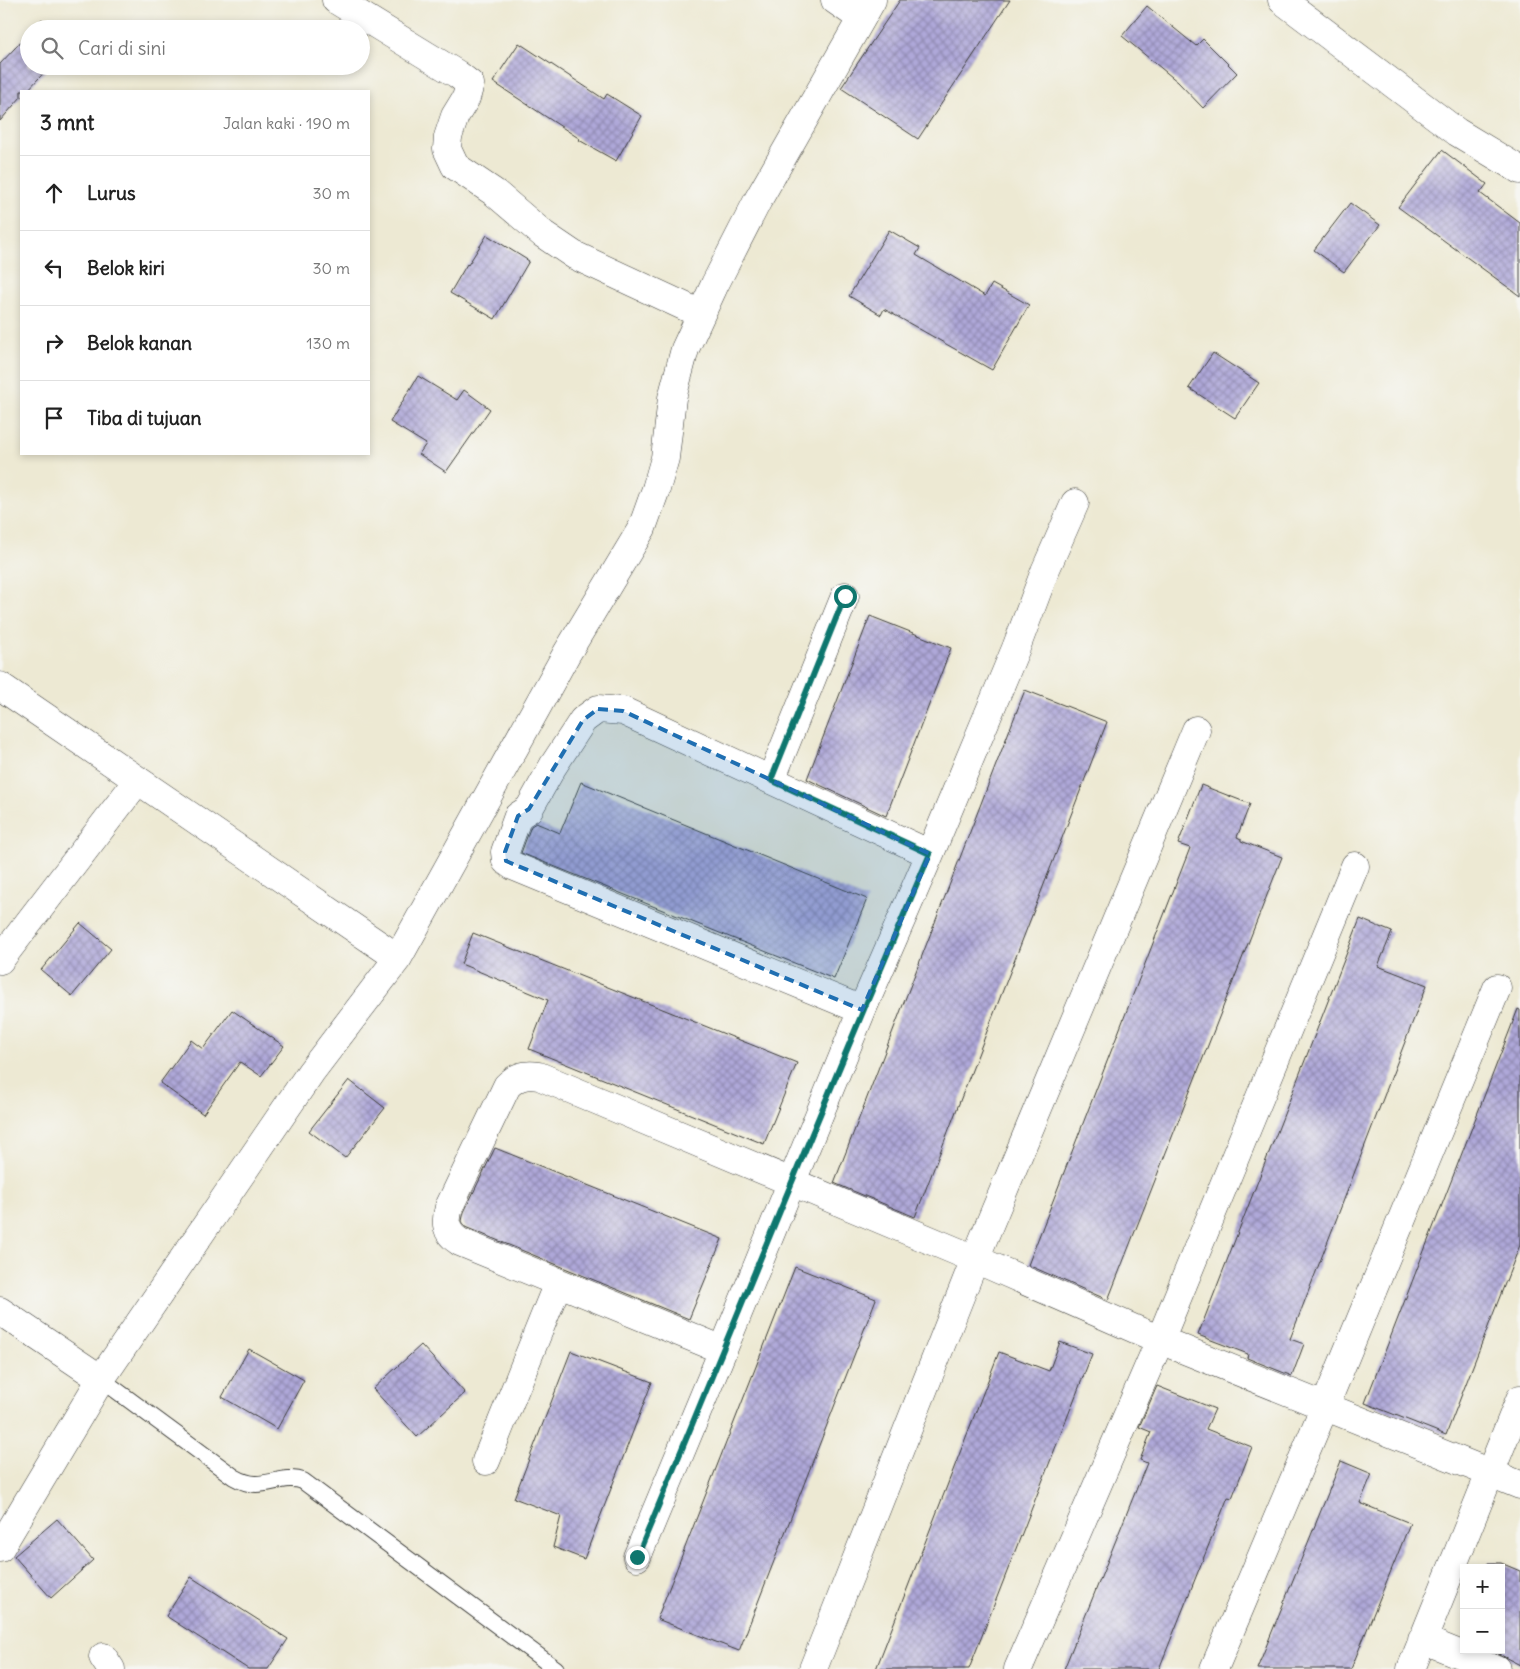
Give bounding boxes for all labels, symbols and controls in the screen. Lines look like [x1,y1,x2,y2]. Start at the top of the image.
search box [20,20,370,75]
icon: search [38,34,66,62]
text: Cari di sini [78,36,166,60]
text: 3 mnt [40,109,94,136]
text: Jalan kaki · 190 m [223,113,350,133]
icon: ahead [40,179,68,207]
text: Lurus [87,181,136,205]
text: 30 m [313,183,350,203]
icon: left [40,254,68,282]
text: Belok kiri [87,256,165,280]
text: 30 m [313,258,350,278]
icon: right [40,329,68,357]
text: Belok kanan [87,331,192,355]
text: 130 m [306,333,350,353]
icon: arrive [40,404,68,432]
text: Tiba di tujuan [87,406,202,430]
route start [834,585,857,608]
route end [626,1546,649,1569]
map controls [1460,1564,1505,1654]
button: + [1460,1564,1505,1609]
button: − [1460,1609,1505,1654]

